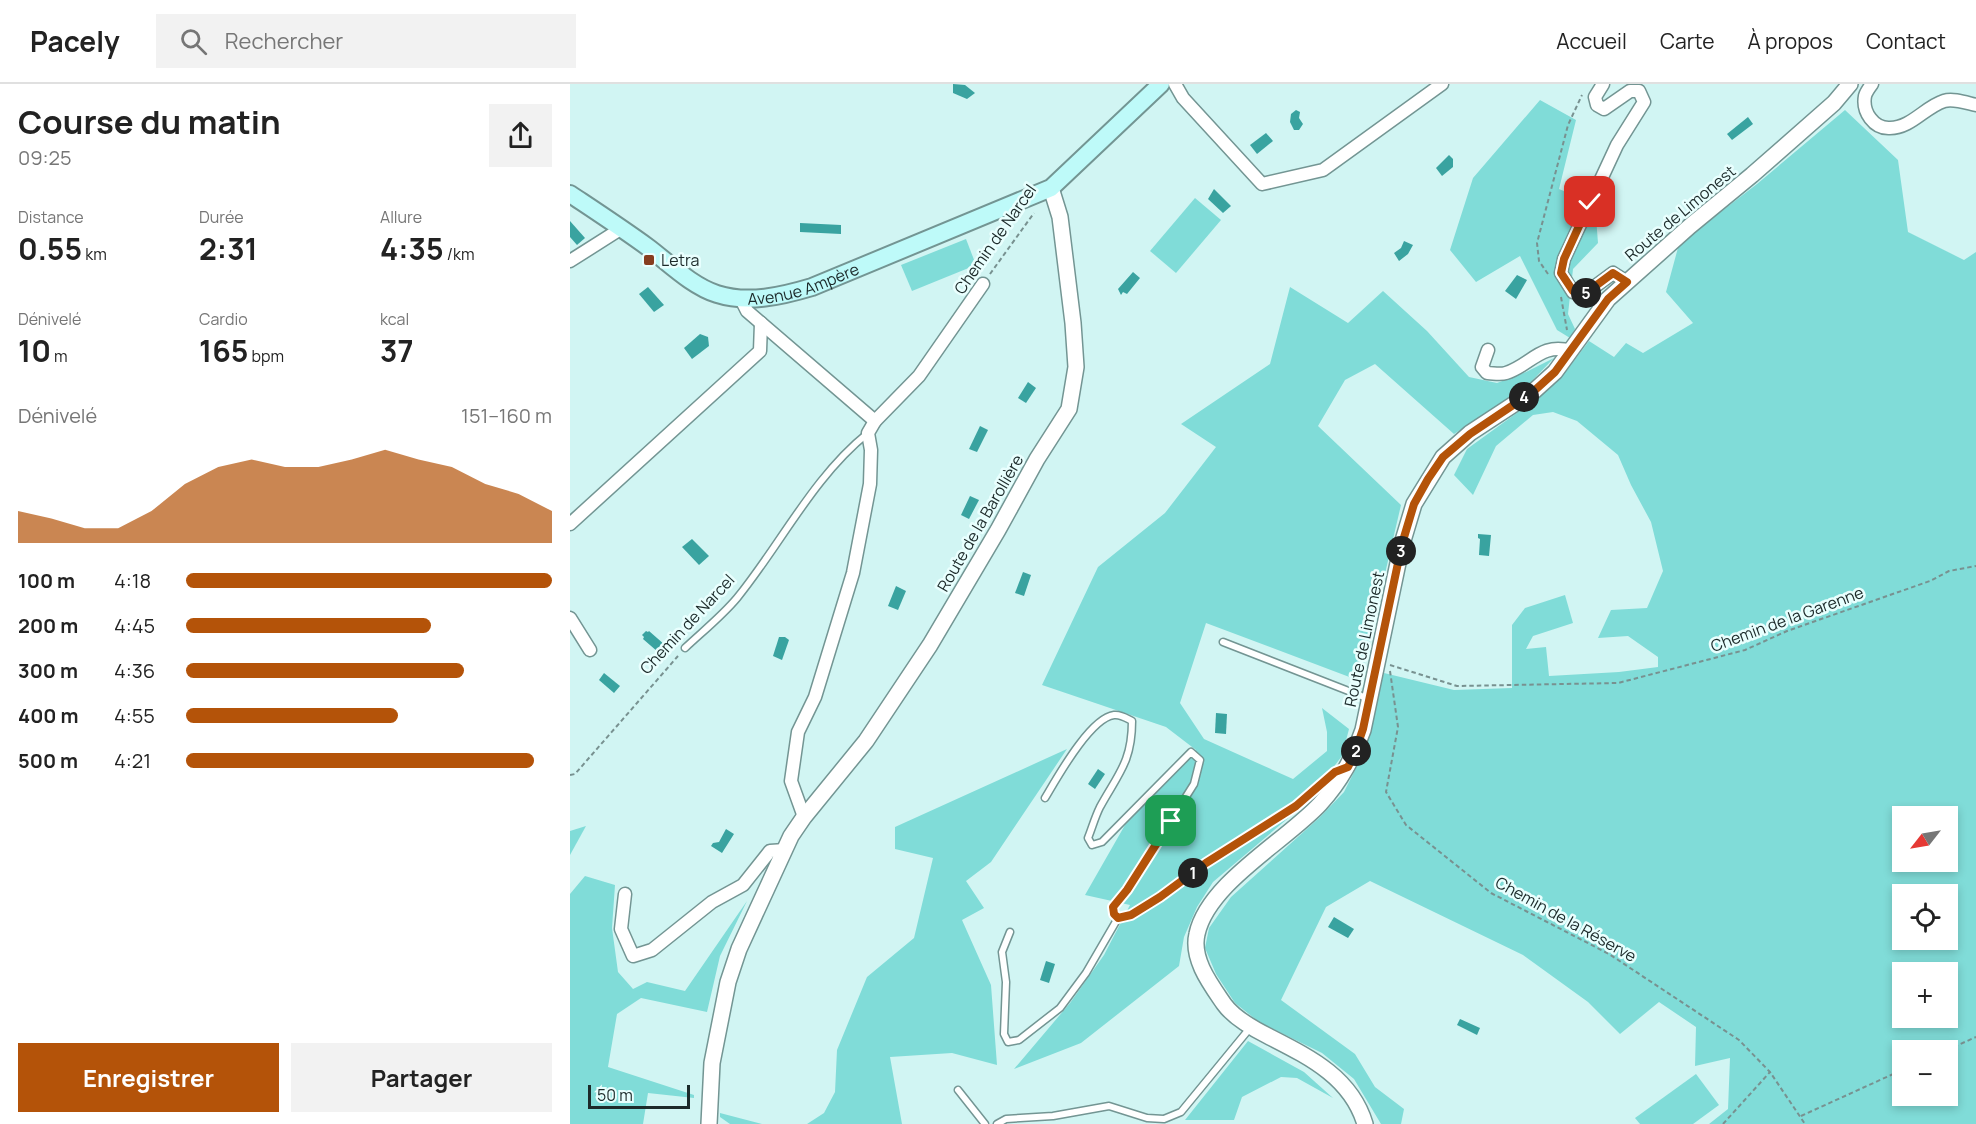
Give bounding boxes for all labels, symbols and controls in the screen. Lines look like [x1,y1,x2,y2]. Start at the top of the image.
search box [156,14,576,68]
text: Pacely [30,22,120,60]
icon: search [177,25,210,58]
text: Rechercher [225,26,343,56]
text: Accueil [1556,27,1627,55]
text: Carte [1660,27,1714,55]
text: À propos [1747,27,1833,55]
text: Contact [1866,27,1946,55]
text: Course du matin [18,99,281,144]
button: share [489,104,552,167]
text: 09:25 [18,144,72,171]
street label: Route de Limonest [1620,160,1740,266]
pin [1564,176,1615,227]
street label: Chemin de Narcel [949,180,1041,298]
icon: check [1573,185,1606,218]
text: Distance [18,206,84,228]
text: Durée [199,206,244,228]
text: Allure [380,206,422,228]
text: 0.55 [18,228,82,269]
text: 2:31 [199,228,258,269]
text: 4:35 [380,228,444,269]
text: km [82,243,107,265]
text: /km [444,243,474,265]
place label: Letra [661,249,699,271]
marker: Letra [642,253,656,267]
street label: Avenue Ampère [747,258,862,310]
pin: 5 [1571,278,1601,308]
text: 5 [1581,282,1591,304]
text: Dénivelé [18,308,81,330]
text: Cardio [199,308,248,330]
text: kcal [380,308,409,330]
text: 10 [18,330,51,371]
text: 165 [199,330,248,371]
text: 37 [380,330,413,371]
text: m [51,345,68,367]
text: bpm [248,345,284,367]
pin: 4 [1509,382,1539,412]
text: 4 [1519,386,1529,408]
text: Dénivelé [18,402,97,429]
text: 151–160 m [461,402,552,429]
street label: Route de la Barollière [932,450,1028,596]
pin: 3 [1386,536,1416,566]
text: 3 [1396,540,1406,562]
text: 100 m [18,567,75,594]
text: 4:18 [114,567,151,594]
street label: Chemin de Narcel [635,569,739,679]
street label: Route de Limonest [1339,569,1389,709]
street label: Chemin de la Garenne [1708,581,1866,657]
text: 200 m [18,612,78,639]
text: 4:45 [114,612,155,639]
text: 300 m [18,657,78,684]
text: 4:36 [114,657,155,684]
text: 400 m [18,702,78,729]
text: 4:55 [114,702,155,729]
pin: 2 [1341,736,1371,766]
text: 2 [1351,740,1361,762]
text: 500 m [18,747,78,774]
text: 4:21 [114,747,151,774]
pin [1145,795,1196,846]
icon: arrive [1154,804,1187,837]
north arrow [1892,806,1958,872]
map controls [1892,806,1958,1106]
pin: 1 [1178,858,1208,888]
text: 1 [1189,862,1197,884]
street label: Chemin de la Réserve [1492,871,1640,967]
button: locate [1892,884,1958,950]
button: + [1892,962,1958,1028]
button: − [1892,1040,1958,1106]
button: Enregistrer [18,1043,279,1112]
button: Partager [291,1043,552,1112]
scale bar [588,1082,690,1110]
text: 50 m [597,1084,633,1106]

